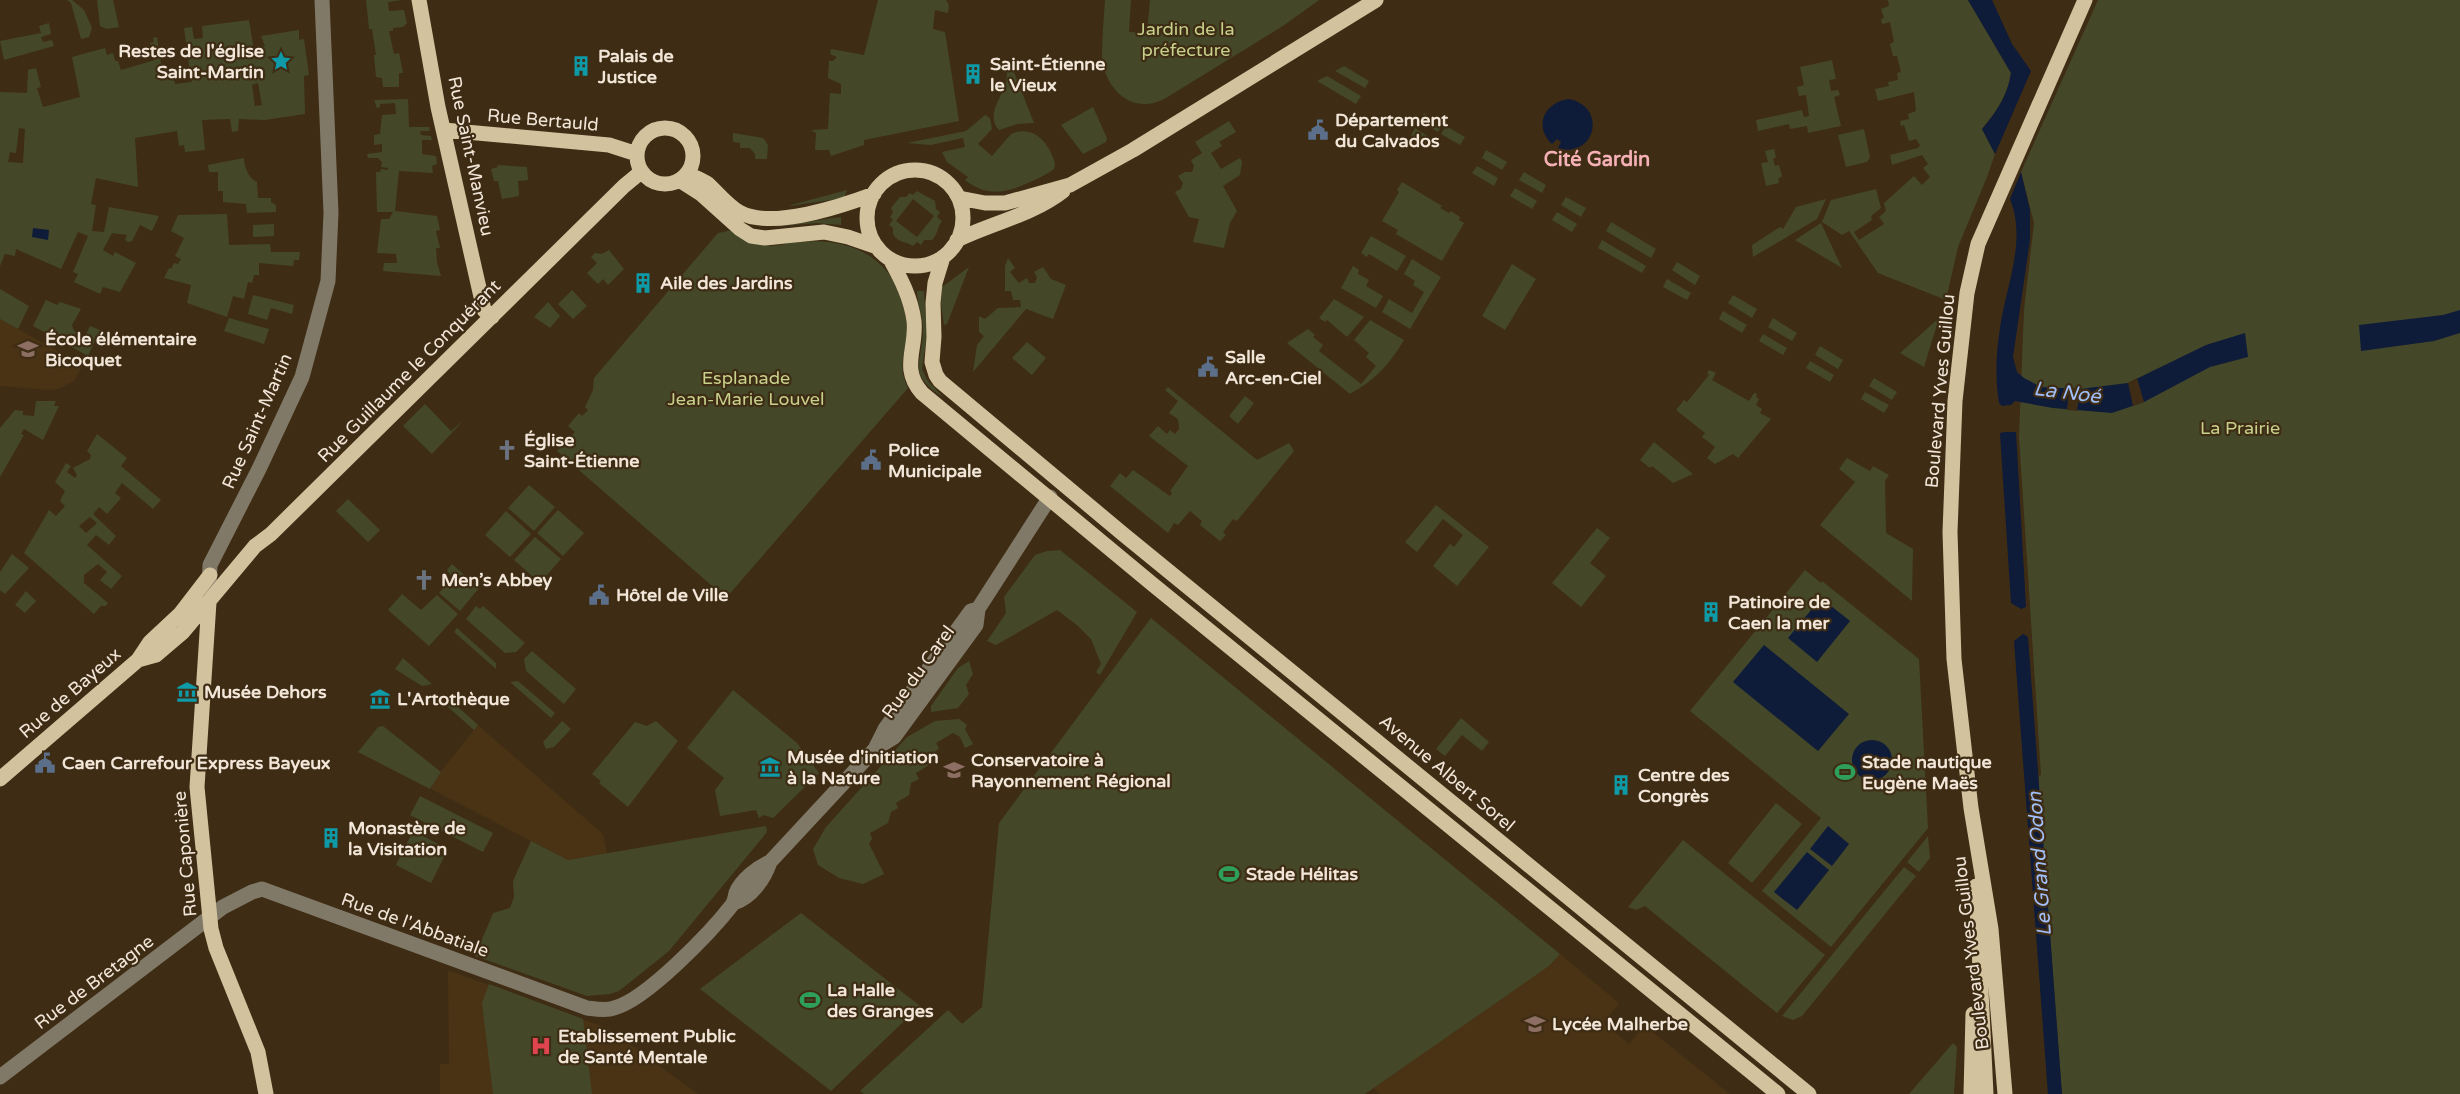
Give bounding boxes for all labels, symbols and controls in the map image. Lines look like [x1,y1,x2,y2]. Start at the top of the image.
park label: Jardin de la préfecture [1137,18,1235,61]
place label: Restes de l'église Saint-Martin [118,40,264,83]
place label: Palais de Justice [597,45,674,88]
place icon: Restes de l'église Saint-Martin [269,49,293,73]
place label: Saint-Étienne le Vieux [990,53,1106,96]
building icon: Palais de Justice [569,54,593,78]
building icon: Saint-Étienne le Vieux [961,62,985,86]
street label: Rue Saint-Manvieu [443,74,499,238]
street label: Rue Bertauld [486,104,600,136]
place label: Département du Calvados [1335,109,1448,152]
public building icon: Département du Calvados [1306,118,1330,142]
district label: Cité Gardin [1544,148,1650,172]
building icon: Aile des Jardins [631,271,655,295]
place label: Aile des Jardins [660,272,793,294]
street label: Rue Guillaume le Conquérant [313,275,505,467]
street label: Boulevard Yves Guillou [1921,293,1959,489]
place label: École élémentaire Bicoquet [45,328,197,371]
school or university icon: École élémentaire Bicoquet [16,337,40,361]
place label: Salle Arc-en-Ciel [1225,346,1322,389]
street label: Rue Saint-Martin [217,350,297,492]
public building icon: Salle Arc-en-Ciel [1196,355,1220,379]
park label: Esplanade Jean-Marie Louvel [667,367,825,410]
water label: La Noé [2032,377,2103,409]
park label: La Prairie [2200,417,2280,439]
place label: Église Saint-Étienne [524,429,640,472]
church icon: Église Saint-Étienne [495,438,519,462]
place label: Police Municipale [888,439,982,482]
public building icon: Police Municipale [859,448,883,472]
church icon: Men’s Abbey [412,568,436,592]
place label: Men’s Abbey [441,569,552,591]
public building icon: Hôtel de Ville [587,583,611,607]
place label: Hôtel de Ville [616,584,728,606]
place label: Patinoire de Caen la mer [1728,591,1830,634]
building icon: Patinoire de Caen la mer [1699,600,1723,624]
street label: Rue du Carel [877,621,959,723]
street label: Rue de Bayeux [15,643,125,743]
museum icon: Musée Dehors [175,680,199,704]
place label: Musée Dehors [204,681,327,703]
museum icon: L'Artothèque [368,687,392,711]
place label: L'Artothèque [397,688,510,710]
street label: Avenue Albert Sorel [1375,710,1519,836]
place label: Musée d'initiation à la Nature [787,746,939,789]
place label: Conservatoire à Rayonnement Régional [971,749,1171,792]
public building icon: Caen Carrefour Express Bayeux [33,751,57,775]
place label: Stade nautique Eugène Maës [1862,751,1992,794]
place label: Caen Carrefour Express Bayeux [62,752,331,774]
museum icon: Musée d'initiation à la Nature [758,755,782,779]
school or university icon: Conservatoire à Rayonnement Régional [942,758,966,782]
sports icon: Stade nautique Eugène Maës [1833,760,1857,784]
place label: Centre des Congrès [1638,764,1730,807]
building icon: Centre des Congrès [1609,773,1633,797]
street label: Rue Caponière [169,790,201,918]
water label: Le Grand Odon [2023,790,2057,937]
place label: Monastère de la Visitation [348,817,466,860]
building icon: Monastère de la Visitation [319,826,343,850]
street label: Boulevard Yves Guillou [1948,855,1994,1051]
sports icon: Stade Hélitas [1217,862,1241,886]
place label: Stade Hélitas [1246,863,1358,885]
street label: Rue de l'Abbatiale [338,888,492,962]
street label: Rue de Bretagne [30,930,158,1034]
place label: La Halle des Granges [827,979,934,1022]
sports icon: La Halle des Granges [798,988,822,1012]
school or university icon: Lycée Malherbe [1523,1012,1547,1036]
place label: Lycée Malherbe [1552,1013,1688,1035]
place label: Etablissement Public de Santé Mentale [558,1025,736,1068]
hospital icon: Etablissement Public de Santé Mentale [529,1034,553,1058]

